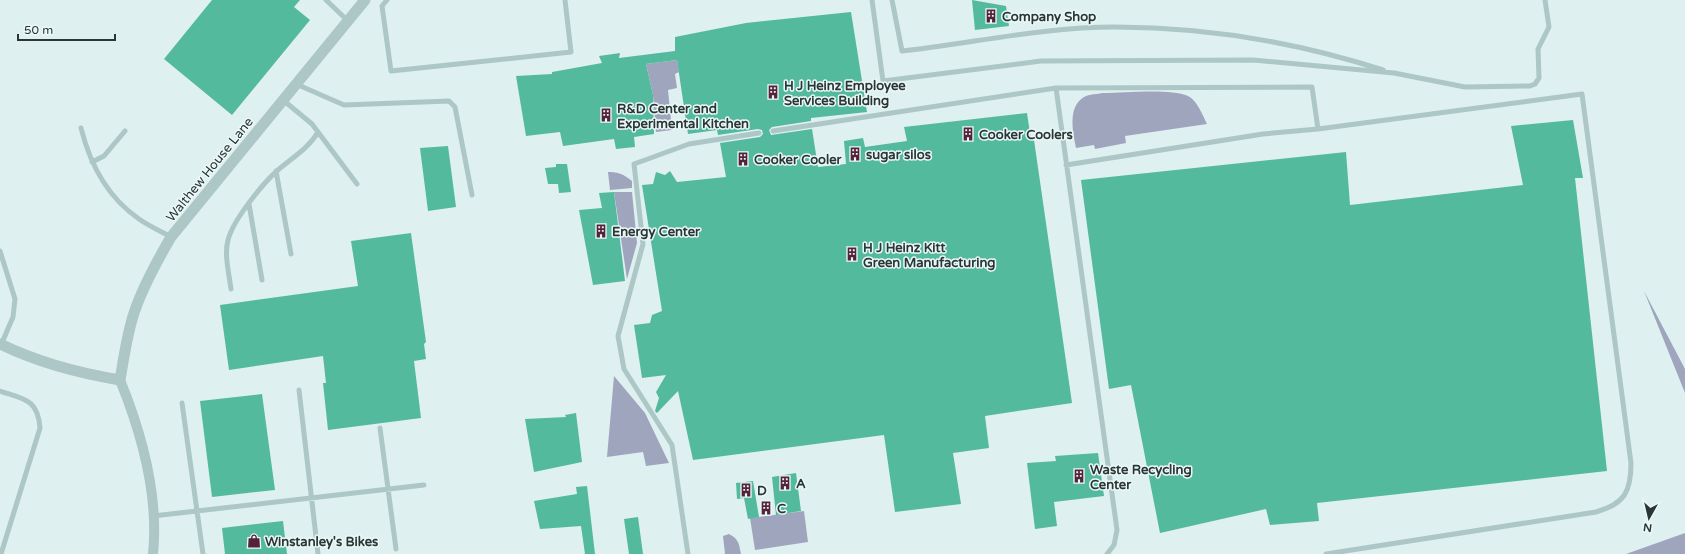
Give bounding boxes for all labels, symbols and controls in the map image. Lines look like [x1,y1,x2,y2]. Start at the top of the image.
building icon: Company Shop [983,8,999,24]
place label: Company Shop [1002,9,1096,25]
scale bar [18,16,115,42]
text: 50 m [24,23,53,37]
place label: H J Heinz Employee Services Building [784,78,906,109]
building icon: H J Heinz Employee Services Building [765,84,781,100]
place label: R&D Center and Experimental Kitchen [617,101,749,132]
building icon: R&D Center and Experimental Kitchen [598,107,614,123]
street label: Walthew House Lane [163,114,257,225]
building icon: Cooker Coolers [960,126,976,142]
place label: Cooker Coolers [979,127,1073,143]
building icon: sugar silos [847,146,863,162]
place label: sugar silos [866,147,931,163]
building icon: Cooker Cooler [735,151,751,167]
place label: Cooker Cooler [754,152,843,168]
building icon: Energy Center [593,223,609,239]
place label: Energy Center [612,224,701,240]
place label: H J Heinz Kitt Green Manufacturing [863,240,996,271]
building icon: H J Heinz Kitt Green Manufacturing [844,246,860,262]
place label: Waste Recycling Center [1090,462,1192,493]
building icon: Waste Recycling Center [1071,468,1087,484]
building icon: A [777,475,793,491]
place label: A [796,476,806,492]
building icon: D [738,482,754,498]
place label: D [757,483,767,499]
north arrow [1629,498,1669,538]
building icon: C [758,500,774,516]
place label: C [777,501,786,517]
text: N [1642,520,1653,534]
shop icon: Winstanley's Bikes [246,533,262,549]
place label: Winstanley's Bikes [265,534,378,550]

